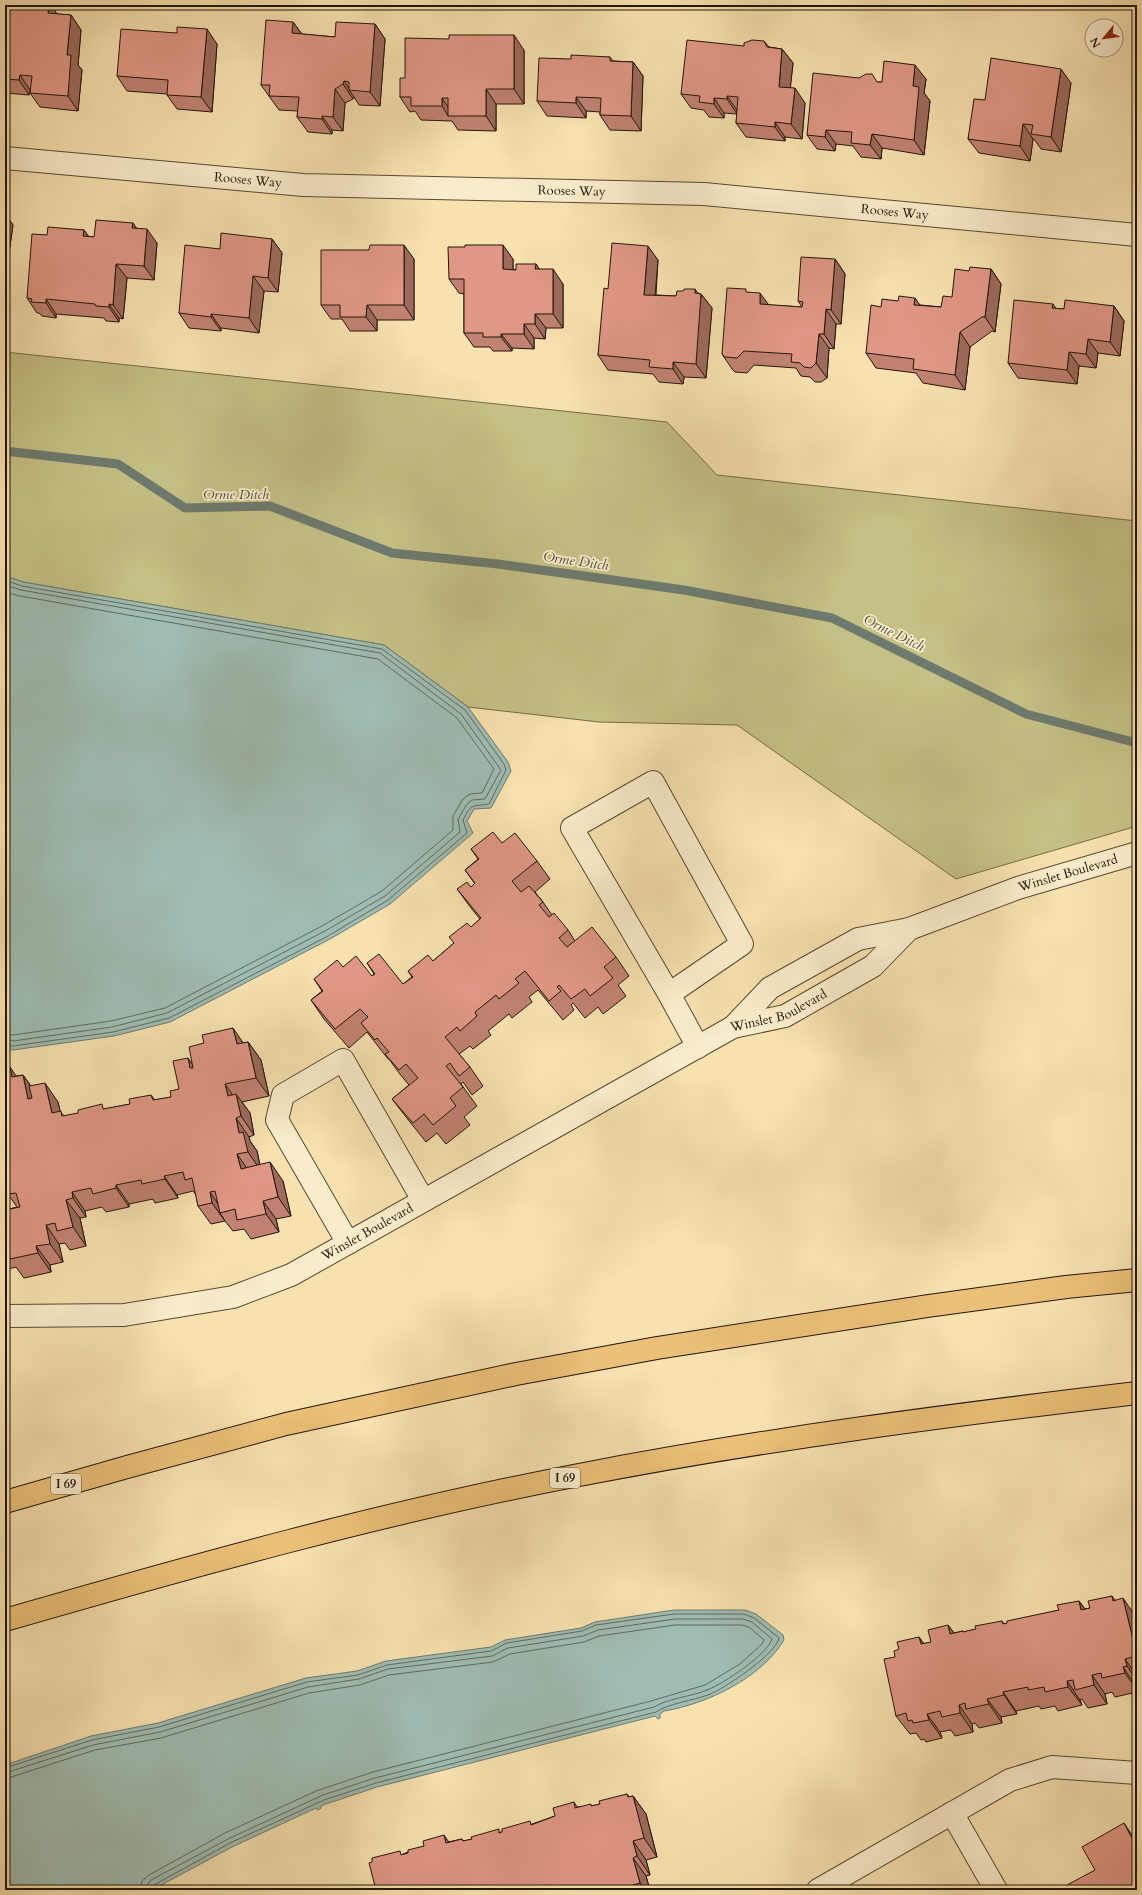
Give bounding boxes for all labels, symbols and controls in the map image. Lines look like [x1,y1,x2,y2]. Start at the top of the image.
north arrow [1084,18,1124,58]
text: N [1087,34,1105,50]
street label: Rooses Way [213,168,283,192]
street label: Rooses Way [537,181,606,201]
street label: Rooses Way [860,200,930,224]
water label: Orme Ditch [203,485,269,504]
water label: Orme Ditch [542,547,610,575]
water label: Orme Ditch [860,610,928,656]
street label: Winslet Boulevard [1015,850,1120,897]
street label: Winslet Boulevard [728,985,830,1037]
street label: Winslet Boulevard [317,1199,417,1266]
road number: I 69 [550,1468,580,1488]
road number: I 69 [51,1474,81,1494]

